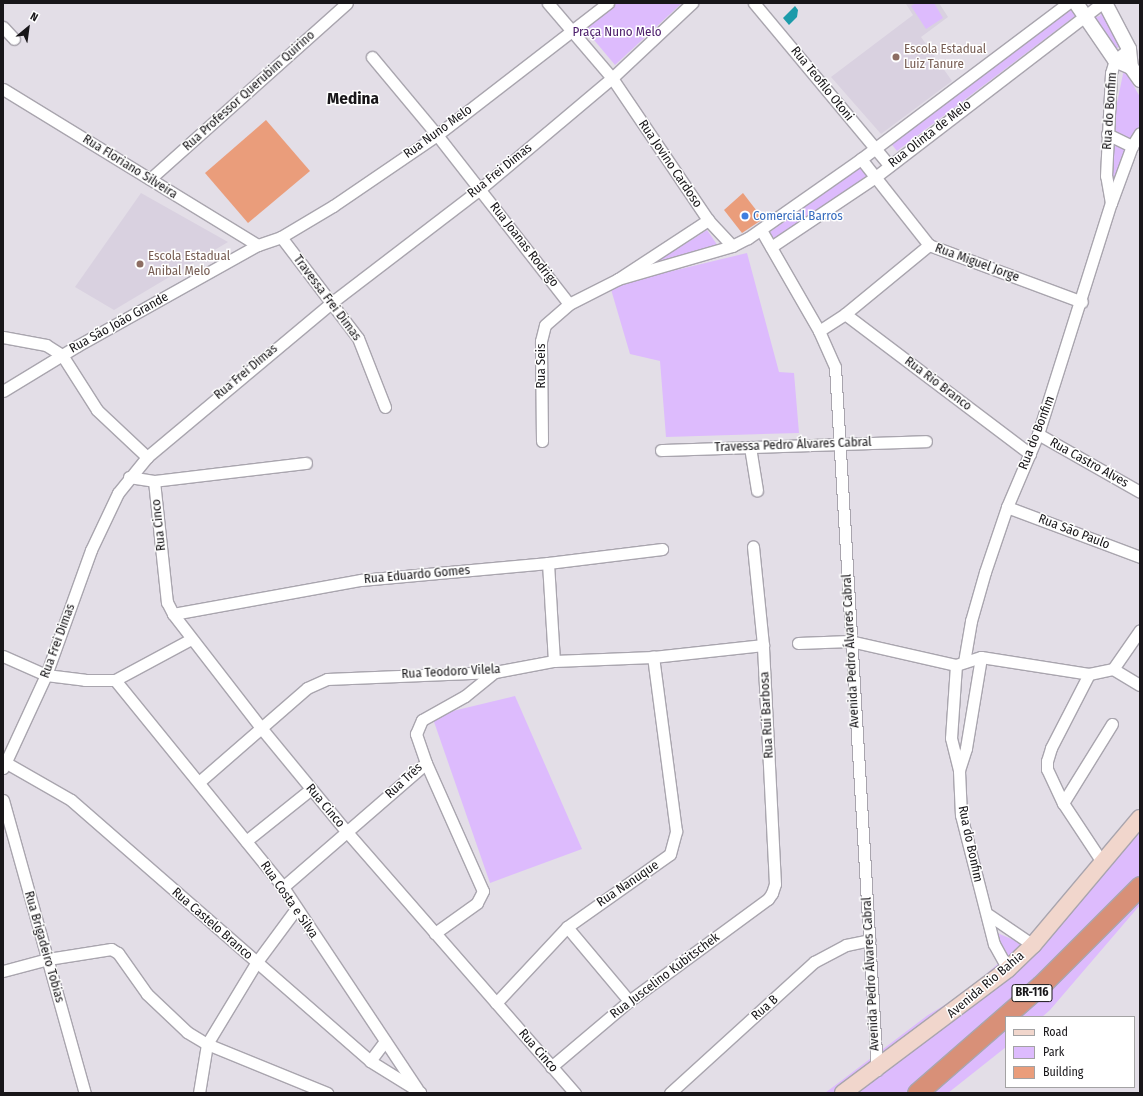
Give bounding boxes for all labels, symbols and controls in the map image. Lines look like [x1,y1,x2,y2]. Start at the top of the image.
north arrow [8,8,48,48]
text: N [28,10,40,24]
park label: Praça Nuno Melo [572,24,662,40]
street label: Rua Professor Querubim Quirino [180,28,318,154]
place label: Escola Estadual Luiz Tanure [904,42,986,73]
street label: Rua Teofilo Otoni [787,44,857,124]
marker: Escola Estadual Luiz Tanure [891,52,901,62]
street label: Rua do Bonfim [1100,72,1120,150]
district label: Medina [327,89,379,109]
street label: Rua Olinta de Melo [885,97,975,171]
street label: Rua Nuno Melo [401,102,475,162]
street label: Rua Jovino Cardoso [635,117,705,211]
street label: Rua Floriano Silveira [80,132,180,202]
street label: Rua Frei Dimas [465,140,535,202]
street label: Rua Joanas Rodrigo [486,200,562,290]
place label: Comercial Barros [753,208,843,224]
marker: Comercial Barros [740,211,750,221]
street label: Rua Miguel Jorge [933,241,1021,285]
place label: Escola Estadual Anibal Melo [148,249,230,280]
street label: Travessa Frei Dimas [290,252,364,344]
marker: Escola Estadual Anibal Melo [135,259,145,269]
street label: Rua São João Grande [67,289,171,357]
street label: Rua Frei Dimas [211,341,281,403]
street label: Rua Seis [533,343,549,389]
street label: Rua Rio Branco [901,354,975,414]
street label: Rua do Bonfim [1016,394,1058,472]
street label: Travessa Pedro Álvares Cabral [714,434,872,456]
street label: Rua Castro Alves [1047,435,1131,491]
street label: Rua Cinco [149,498,169,552]
street label: Rua São Paulo [1036,511,1112,553]
street label: Rua Eduardo Gomes [363,563,471,587]
street label: Avenida Pedro Álvares Cabral [839,574,863,728]
street label: Rua Frei Dimas [37,602,79,680]
street label: Rua Teodoro Vilela [401,662,501,682]
street label: Rua Rui Barbosa [757,671,777,759]
street label: Rua Três [382,760,426,802]
street label: Rua Cinco [302,781,348,831]
street label: Rua do Bonfim [954,804,986,884]
street label: Rua Nanuque [594,858,662,910]
street label: Rua Costa e Silva [257,859,321,941]
street label: Rua Castelo Branco [168,885,256,963]
street label: Rua Brigadeiro Tobias [21,889,67,1005]
street label: Avenida Pedro Álvares Cabral [859,897,883,1051]
street label: Rua Juscelino Kubitschek [607,930,723,1022]
street label: Avenida Rio Bahia [944,948,1028,1022]
road number: BR-116 [1011,983,1053,1003]
street label: Rua B [748,992,782,1024]
legend [1005,1016,1135,1088]
text: Road [1043,1025,1068,1039]
street label: Rua Cinco [515,1026,561,1076]
text: Park [1043,1045,1064,1059]
text: Building [1043,1065,1083,1079]

